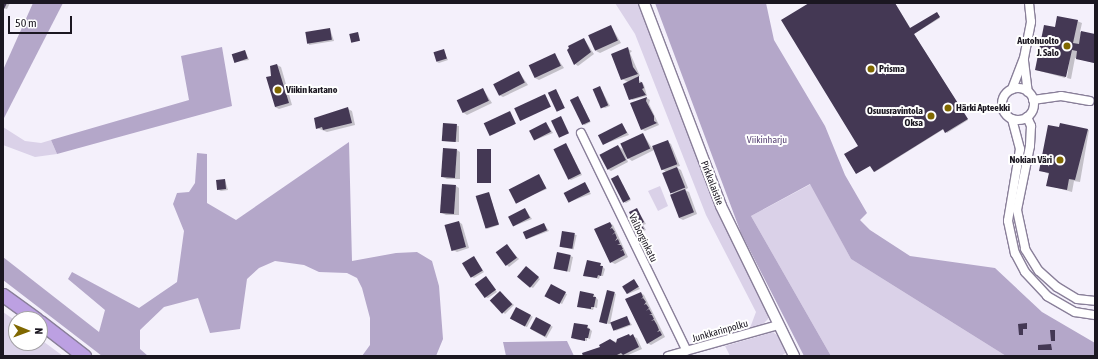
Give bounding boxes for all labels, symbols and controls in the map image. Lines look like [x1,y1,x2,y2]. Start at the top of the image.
scale bar [10,8,74,34]
text: 50 m [15,16,37,30]
place label: Autohuolto J. Salo [1017,34,1059,58]
marker: Autohuolto J. Salo [1062,41,1072,51]
place label: Prisma [879,63,905,75]
marker: Prisma [866,64,876,74]
place label: Viikin kartano [286,84,337,96]
marker: Viikin kartano [273,85,283,95]
place label: Härki Apteekki [956,102,1010,114]
marker: Härki Apteekki [943,103,953,113]
place label: Osuusravintola Oksa [867,104,923,128]
marker: Osuusravintola Oksa [926,111,936,121]
park label: Viikinharju [747,134,787,146]
place label: Nokian Väri [1009,154,1052,166]
marker: Nokian Väri [1055,155,1065,165]
street label: Pirkkalaistie [698,159,726,207]
street label: Valborginkatu [626,212,660,264]
north arrow [8,311,48,351]
street label: Junkkarinpolku [691,317,749,345]
text: N [33,328,45,335]

